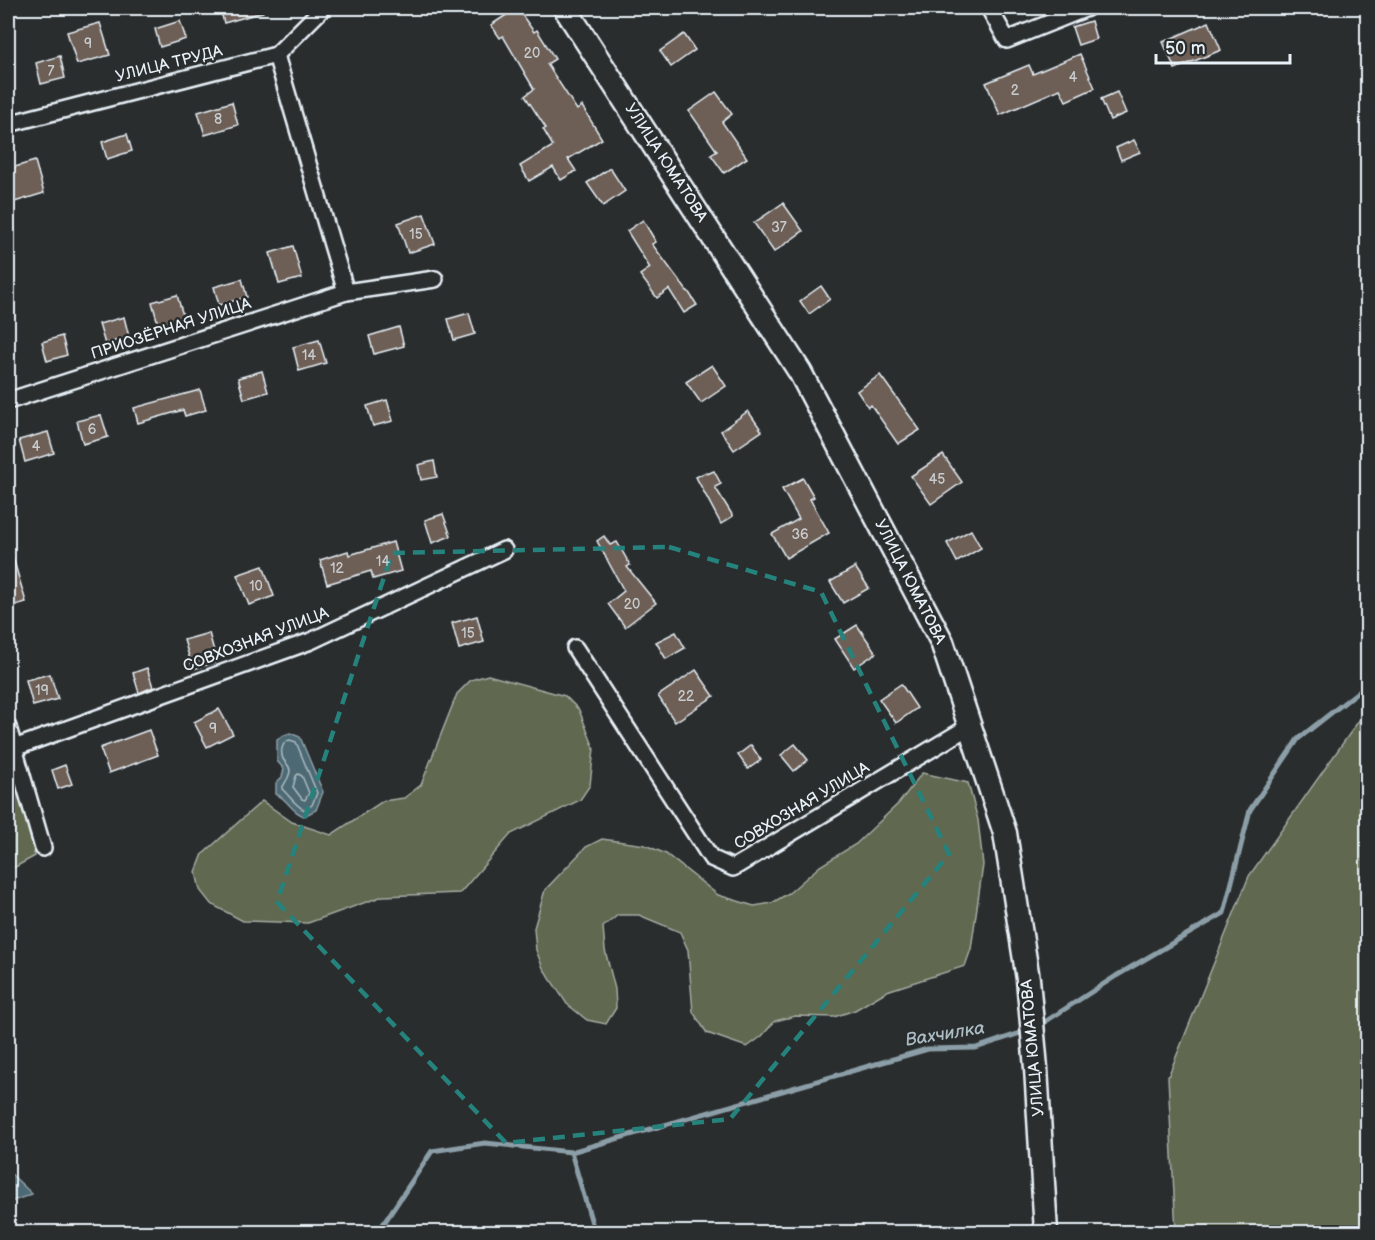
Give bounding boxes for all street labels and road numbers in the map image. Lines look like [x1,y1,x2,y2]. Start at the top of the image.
street label: УЛИЦА ТРУДА [114,41,225,86]
street label: УЛИЦА ЮМАТОВА [621,100,712,226]
street label: ПРИОЗЁРНАЯ УЛИЦА [88,293,254,364]
street label: УЛИЦА ЮМАТОВА [870,516,950,648]
street label: СОВХОЗНАЯ УЛИЦА [181,603,332,677]
street label: СОВХОЗНАЯ УЛИЦА [731,758,873,854]
street label: УЛИЦА ЮМАТОВА [1018,978,1048,1117]

